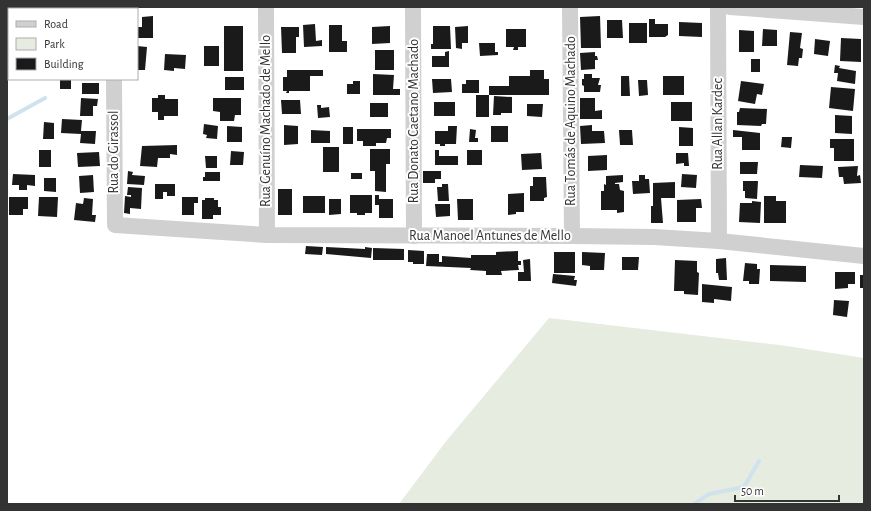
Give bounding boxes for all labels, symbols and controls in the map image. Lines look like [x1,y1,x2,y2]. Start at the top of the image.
legend [8,8,138,80]
text: Road [44,18,68,30]
street label: Rua Genuíno Machado de Mello [259,35,273,207]
street label: Rua Tomás de Aquino Machado [564,36,578,206]
text: Park [44,38,65,50]
street label: Rua Donato Caetano Machado [407,39,421,203]
text: Building [44,58,84,70]
street label: Rua Allan Kardec [711,78,725,170]
street label: Rua do Girassol [107,110,121,194]
street label: Rua Manoel Antunes de Mello [409,229,571,243]
scale bar [735,477,839,503]
text: 50 m [741,485,764,497]

